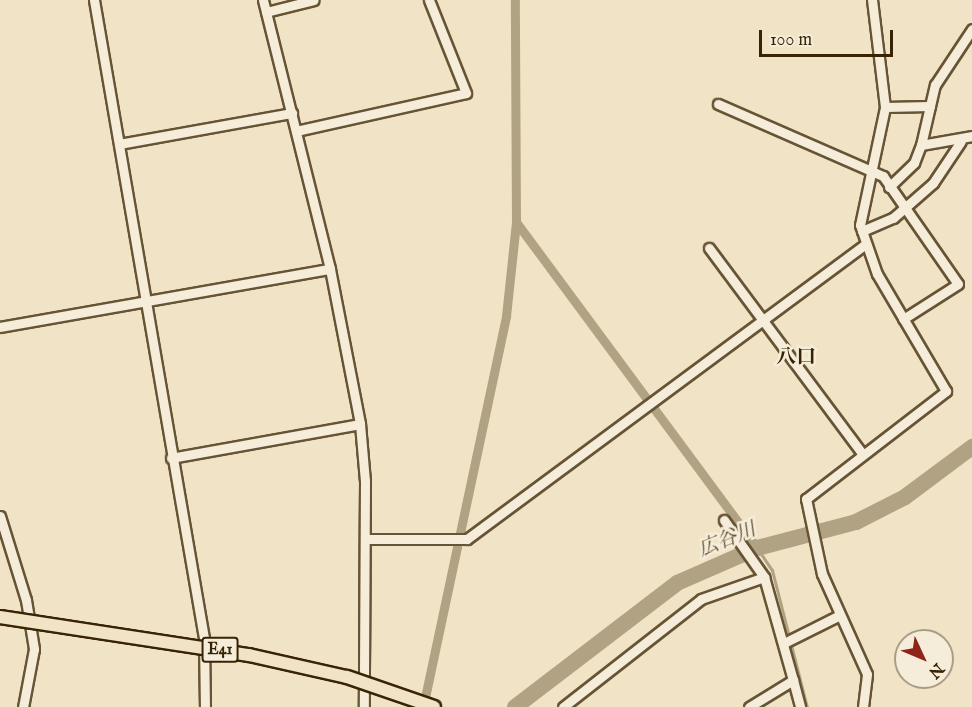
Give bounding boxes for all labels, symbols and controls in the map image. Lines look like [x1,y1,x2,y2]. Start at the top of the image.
scale bar [762,18,896,56]
text: 100 m [770,29,812,52]
district label: 八口 [776,345,816,369]
water label: 広谷川 [695,518,759,562]
north arrow [894,629,954,689]
road number: E41 [200,637,240,663]
text: N [924,658,948,682]

